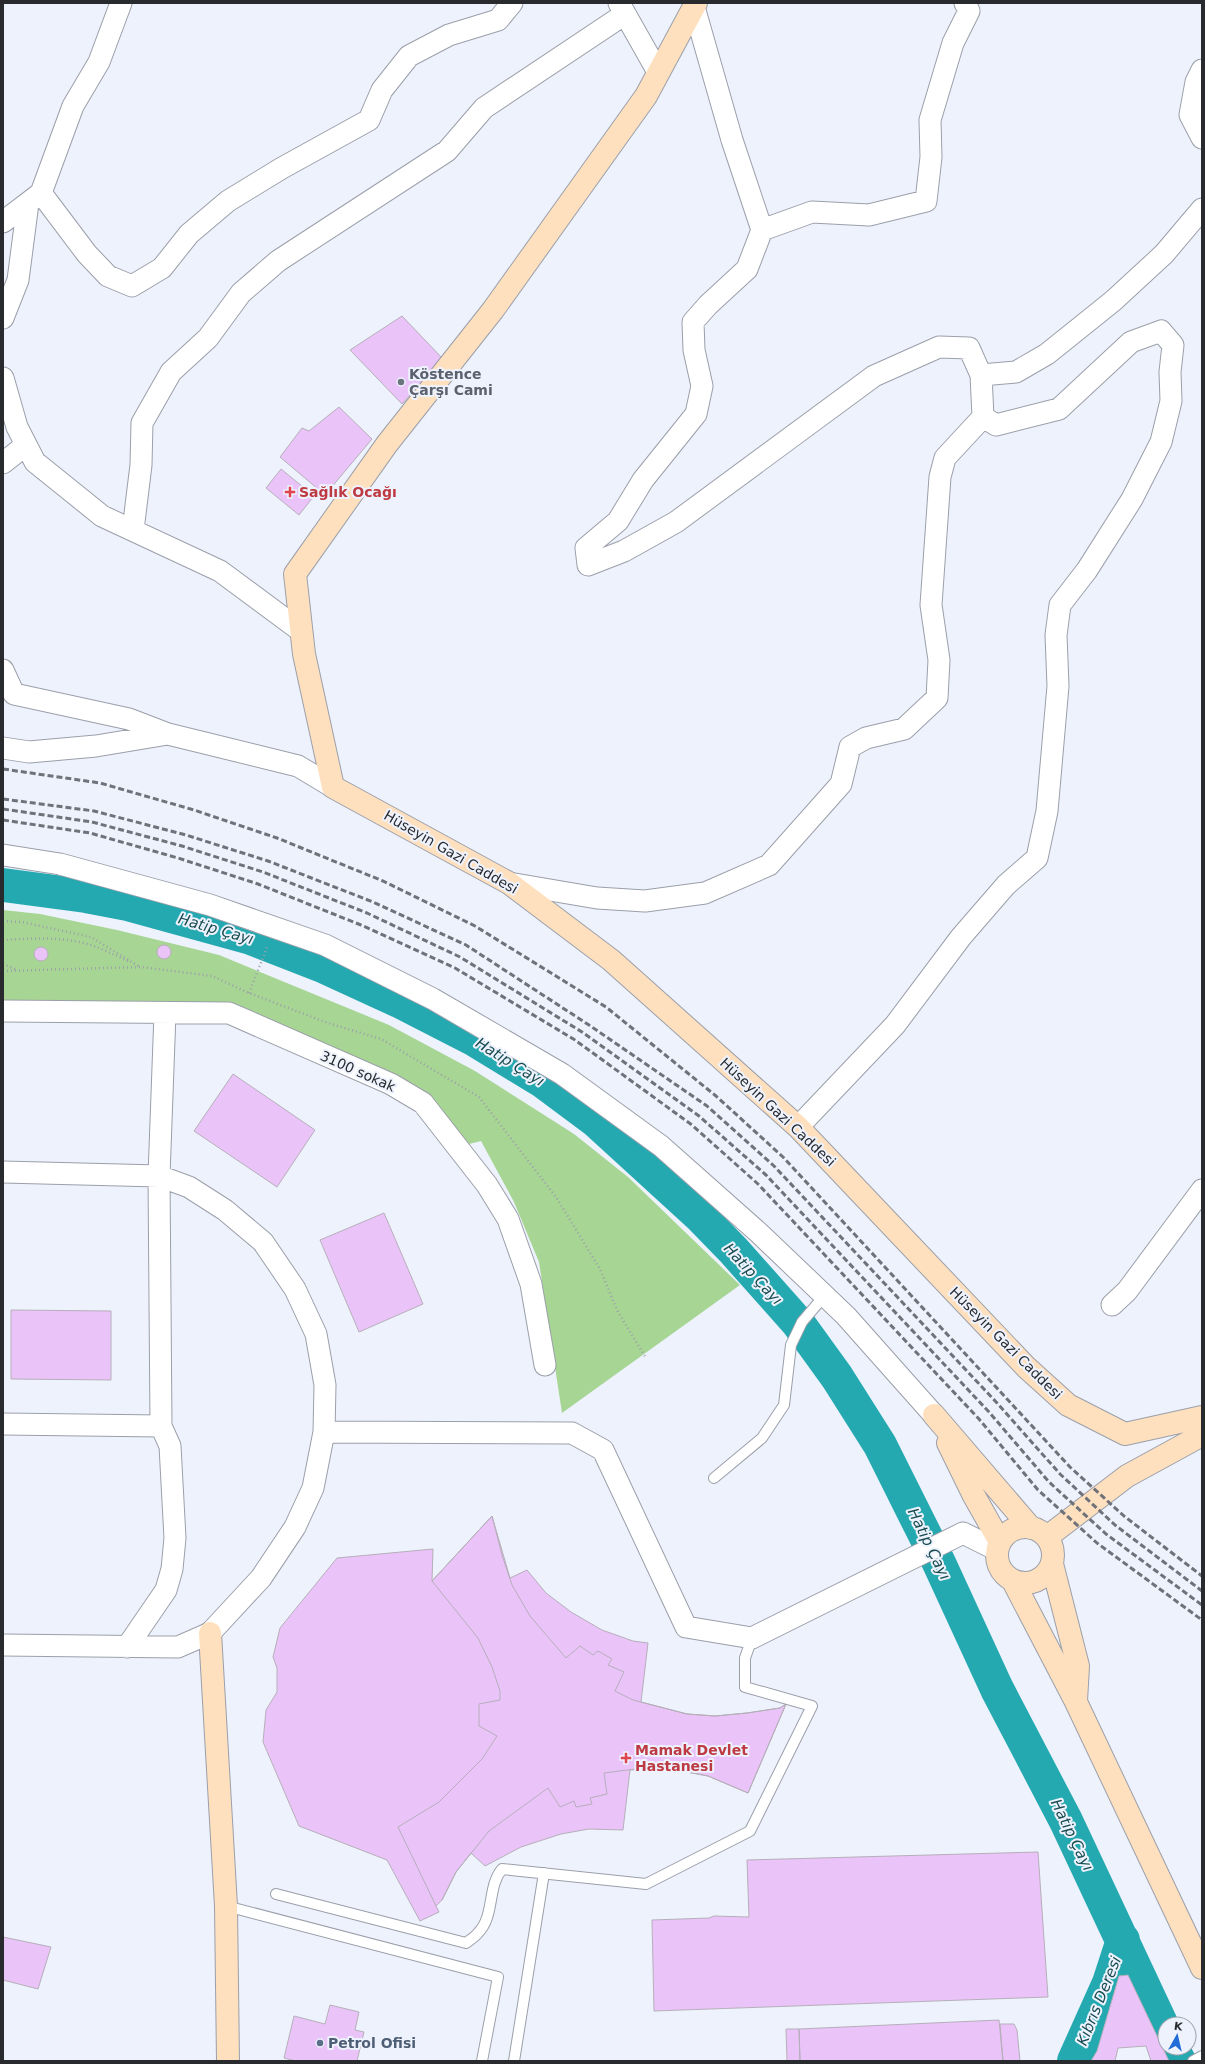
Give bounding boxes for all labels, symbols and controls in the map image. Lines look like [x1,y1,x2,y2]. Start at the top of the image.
place label: Köstence Çarşı Cami [409,366,493,398]
marker: Köstence Çarşı Cami [396,377,406,387]
place label: Sağlık Ocağı [299,484,397,500]
marker: Sağlık Ocağı [284,486,296,498]
street label: Hüseyin Gazi Caddesi [381,807,521,897]
water label: Hatip Çayı [176,910,256,948]
water label: Hatip Çayı [472,1034,548,1090]
street label: 3100 sokak [318,1047,399,1095]
street label: Hüseyin Gazi Caddesi [717,1054,839,1170]
water label: Hatip Çayı [720,1240,786,1308]
street label: Hüseyin Gazi Caddesi [947,1284,1065,1402]
water label: Hatip Çayı [904,1505,954,1583]
place label: Mamak Devlet Hastanesi [635,1742,748,1774]
marker: Mamak Devlet Hastanesi [620,1752,632,1764]
water label: Hatip Çayı [1047,1796,1097,1874]
water label: Kıbrıs Deresi [1073,1953,1125,2048]
north arrow [1157,2016,1197,2056]
text: K [1173,2020,1184,2034]
place label: Petrol Ofisi [328,2035,416,2051]
marker: Petrol Ofisi [315,2038,325,2048]

